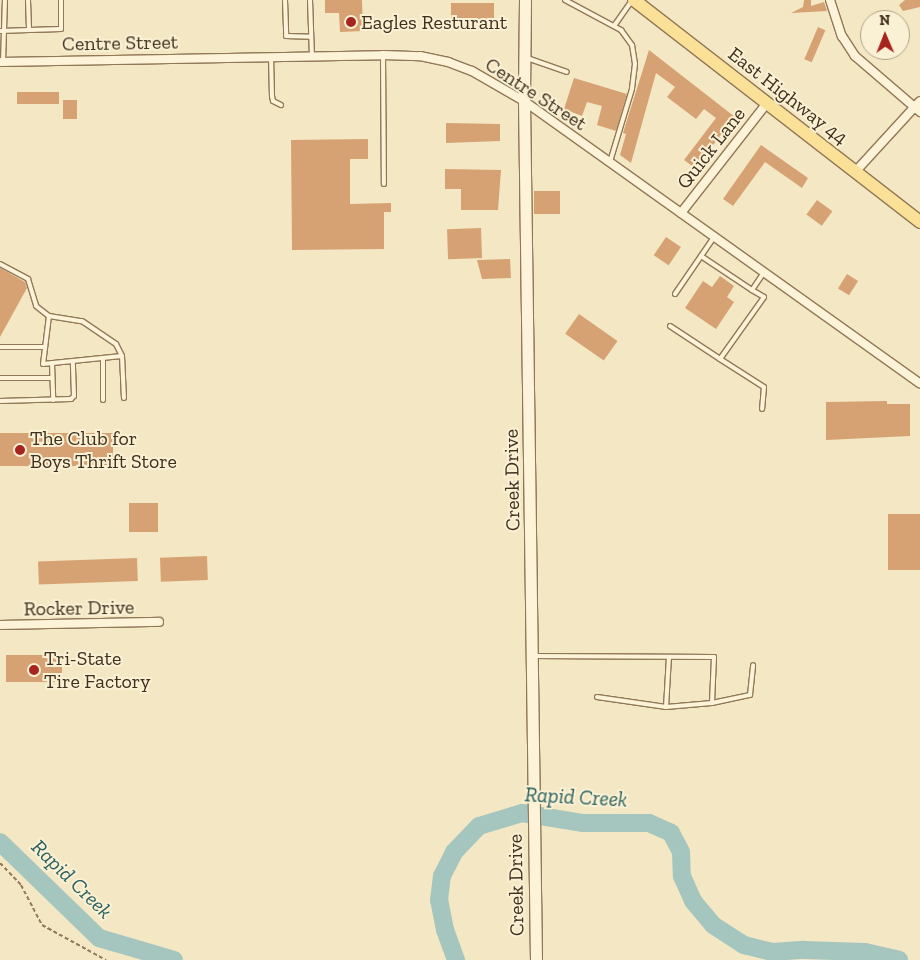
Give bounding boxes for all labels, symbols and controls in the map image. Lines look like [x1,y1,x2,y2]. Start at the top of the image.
place label: Eagles Resturant [361,10,507,34]
north arrow [860,10,910,60]
text: N [879,12,890,29]
marker: Eagles Resturant [345,16,357,28]
street label: Centre Street [62,30,178,56]
street label: East Highway 44 [723,42,853,150]
street label: Centre Street [481,52,591,136]
street label: Quick Lane [672,102,750,194]
place label: The Club for Boys Thrift Store [30,426,177,473]
street label: Creek Drive [499,429,525,531]
marker: The Club for Boys Thrift Store [14,444,26,456]
street label: Rocker Drive [23,595,135,621]
place label: Tri-State Tire Factory [44,646,150,693]
marker: Tri-State Tire Factory [28,664,40,676]
water label: Rapid Creek [524,782,628,812]
water label: Rapid Creek [26,834,118,924]
street label: Creek Drive [503,834,529,936]

